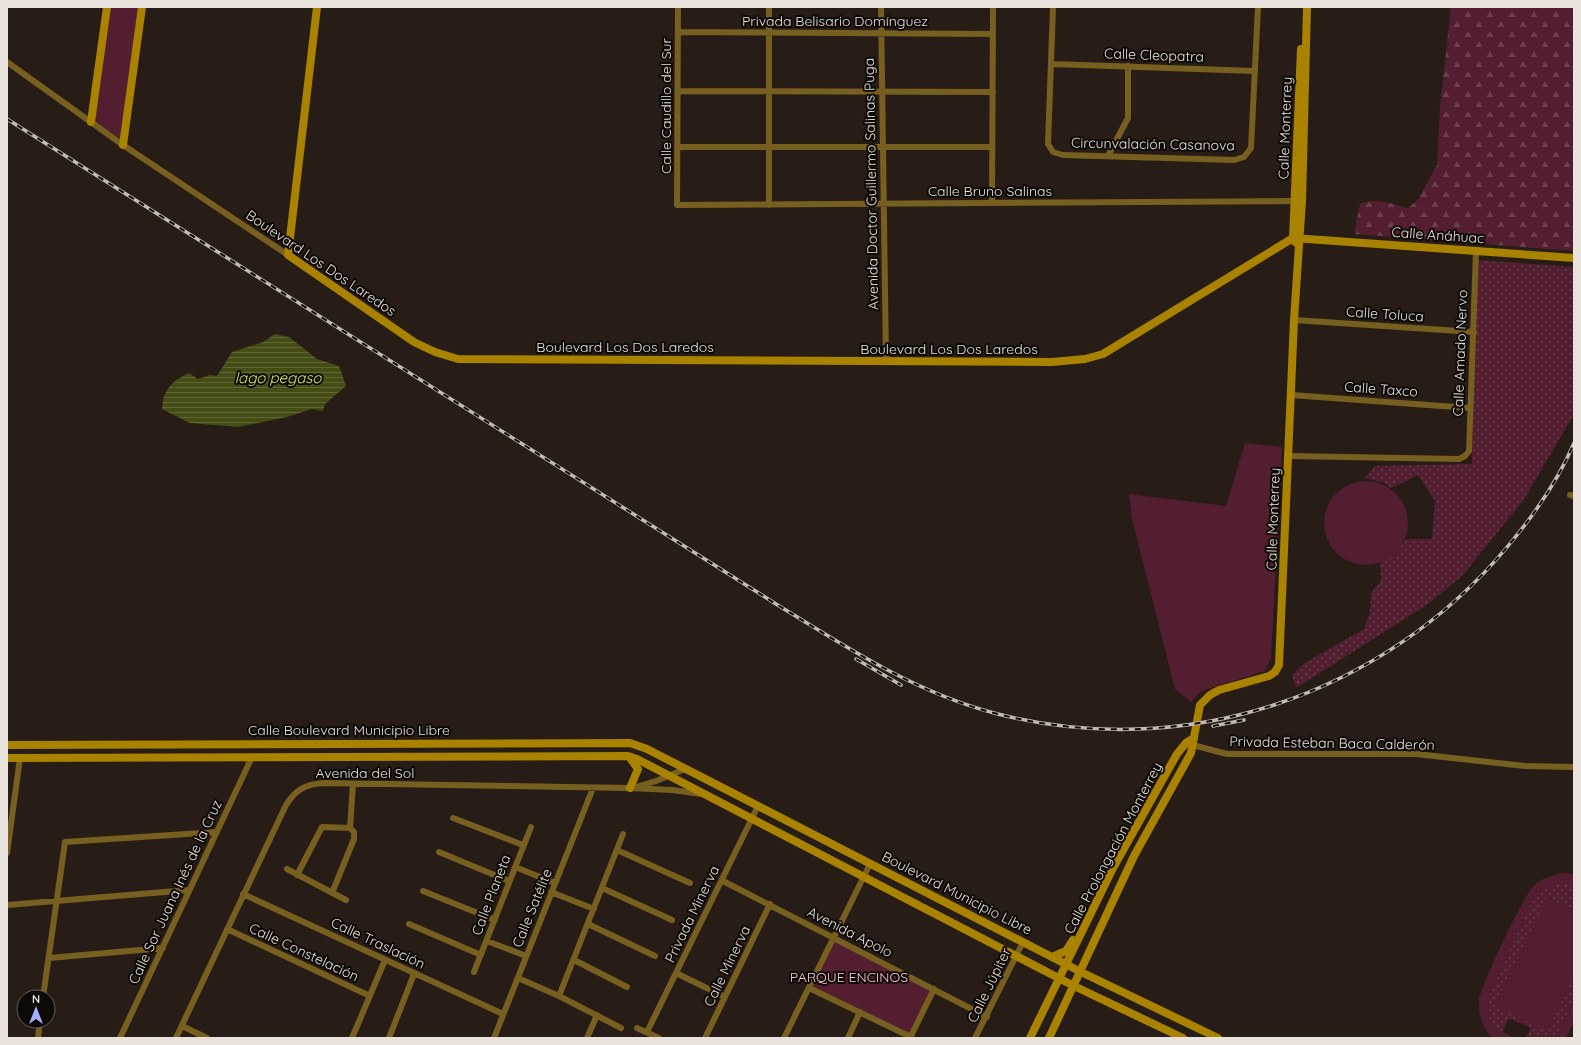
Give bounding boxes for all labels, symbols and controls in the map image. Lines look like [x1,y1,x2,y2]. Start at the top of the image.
street label: Privada Belisario Domínguez [742,12,928,30]
street label: Calle Caudillo del Sur [657,37,675,174]
street label: Calle Cleopatra [1104,44,1204,66]
street label: Avenida Doctor Guillermo Salinas Puga [860,58,882,310]
street label: Calle Monterrey [1274,76,1296,180]
street label: Circunvalación Casanova [1071,134,1235,154]
street label: Calle Bruno Salinas [928,182,1052,200]
street label: Boulevard Los Dos Laredos [242,206,400,320]
street label: Calle Anáhuac [1391,223,1485,247]
street label: Calle Amado Nervo [1449,289,1471,417]
street label: Calle Toluca [1346,302,1424,326]
street label: Boulevard Los Dos Laredos [536,338,714,356]
street label: Boulevard Los Dos Laredos [860,340,1038,358]
water label: lago pegaso [235,368,322,387]
street label: Calle Taxco [1344,377,1418,401]
street label: Calle Monterrey [1262,467,1284,571]
street label: Calle Boulevard Municipio Libre [248,721,450,739]
street label: Privada Esteban Baca Calderón [1229,732,1435,754]
street label: Calle Prolongación Monterrey [1060,759,1166,937]
street label: Avenida del Sol [316,764,414,782]
street label: Calle Sor Juana Inés de la Cruz [124,797,226,987]
street label: Boulevard Municipio Libre [879,847,1035,939]
street label: Calle Planeta [467,852,515,938]
street label: Privada Minerva [661,862,723,966]
street label: Calle Satélite [508,866,556,950]
street label: Avenida Apolo [804,903,896,961]
street label: Calle Traslación [328,913,428,973]
street label: Calle Constelación [246,919,362,985]
street label: Calle Minerva [700,922,754,1010]
street label: Calle Júpiter [963,944,1015,1025]
park label: PARQUE ENCINOS [790,968,908,986]
north arrow [16,989,56,1029]
text: N [32,992,40,1006]

